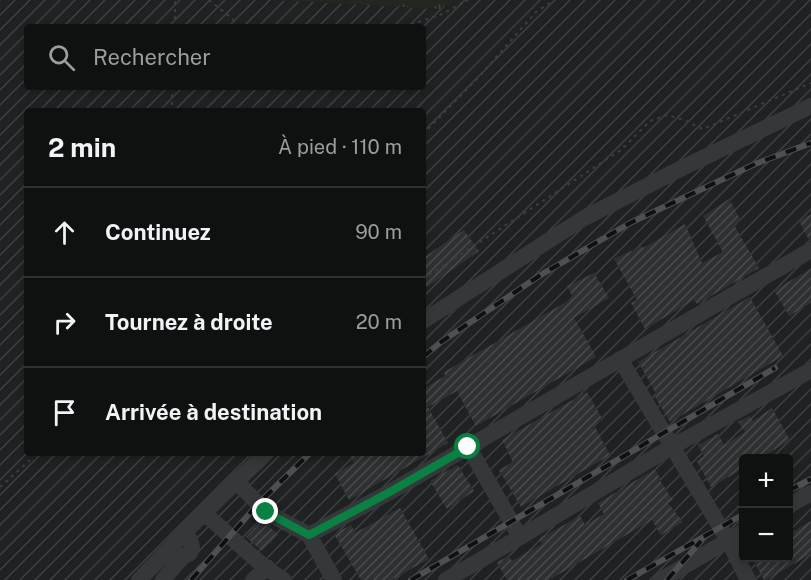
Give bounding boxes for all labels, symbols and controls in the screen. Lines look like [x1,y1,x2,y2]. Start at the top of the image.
search box [24,24,426,90]
icon: search [45,41,78,74]
text: Rechercher [93,44,211,70]
text: 2 min [48,132,116,163]
text: À pied · 110 m [278,135,402,159]
icon: ahead [48,216,81,249]
text: Continuez [105,219,211,245]
text: 90 m [355,220,402,244]
icon: right [48,306,81,339]
text: Tournez à droite [105,309,273,335]
text: 20 m [356,310,402,334]
icon: arrive [48,396,81,429]
text: Arrivée à destination [105,399,322,425]
route start [454,433,480,459]
map controls [739,454,793,562]
button: + [739,454,793,508]
route end [252,498,278,524]
button: − [739,508,793,562]

